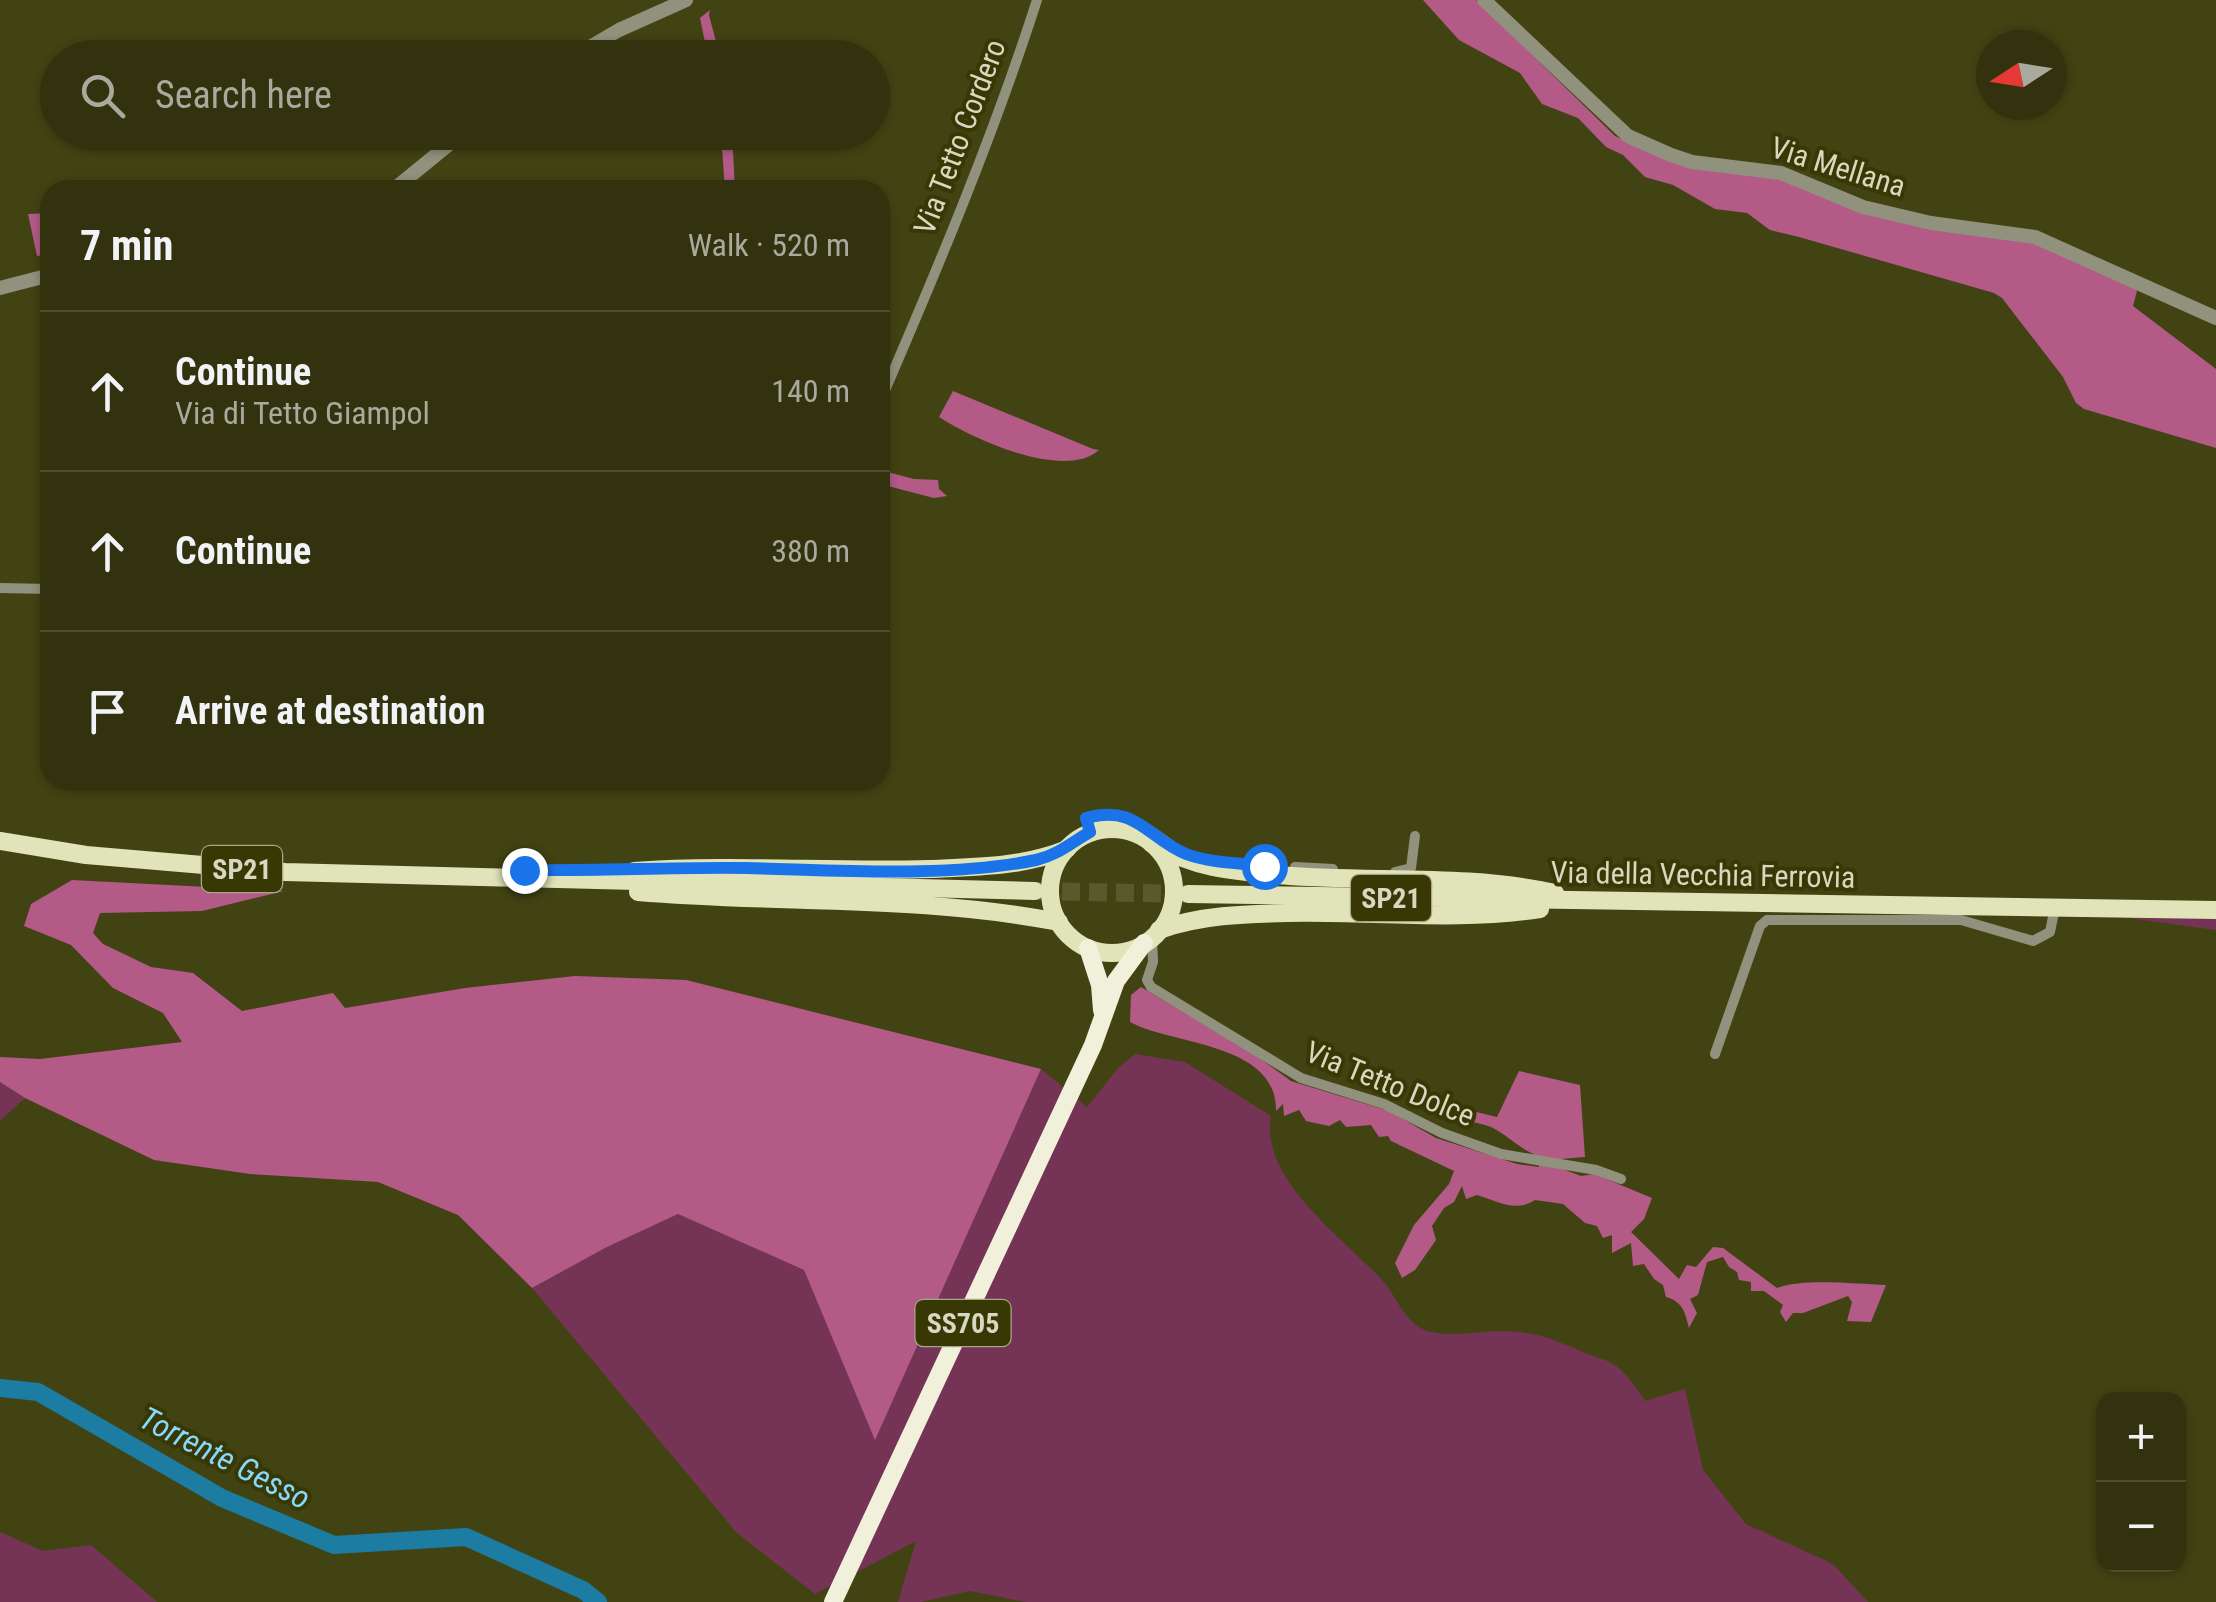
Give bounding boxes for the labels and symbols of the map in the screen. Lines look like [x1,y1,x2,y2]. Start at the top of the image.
north arrow [1976,30,2066,120]
street label: Via Tetto Cordero [906,34,1013,239]
street label: Via Mellana [1767,130,1910,204]
route start [1242,844,1288,890]
road number: SP21 [202,846,282,892]
route end [502,848,548,894]
street label: Via della Vecchia Ferrovia [1550,854,1856,895]
road number: SP21 [1351,875,1431,921]
street label: Via Tetto Dolce [1301,1034,1480,1133]
road number: SS705 [916,1300,1010,1346]
water label: Torrente Gesso [133,1399,317,1517]

